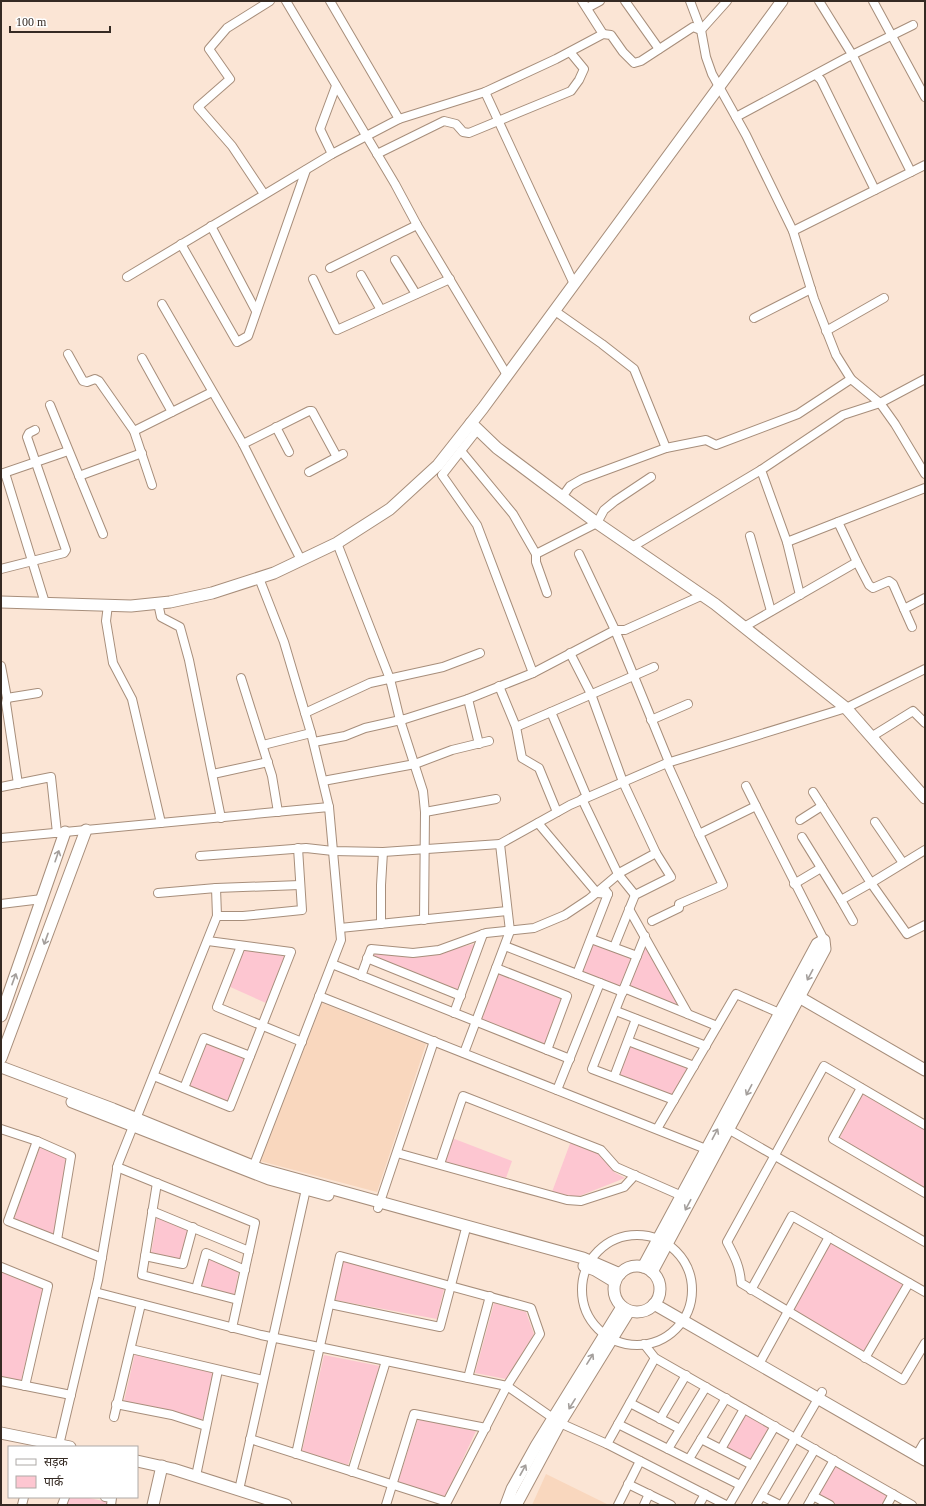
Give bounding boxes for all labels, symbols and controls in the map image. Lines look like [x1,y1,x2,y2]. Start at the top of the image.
scale bar [10,8,110,34]
text: 100 m [16,15,47,29]
one-way arrow [54,850,61,863]
one-way arrow [41,933,49,945]
one-way arrow [806,969,814,981]
one-way arrow [11,972,18,985]
one-way arrow [745,1084,752,1096]
one-way arrow [711,1128,719,1140]
one-way arrow [684,1199,691,1211]
one-way arrow [586,1354,594,1365]
one-way arrow [568,1398,576,1409]
legend [8,1446,138,1498]
text: सड़क [44,1455,69,1469]
one-way arrow [519,1464,527,1476]
text: पार्क [44,1475,64,1489]

